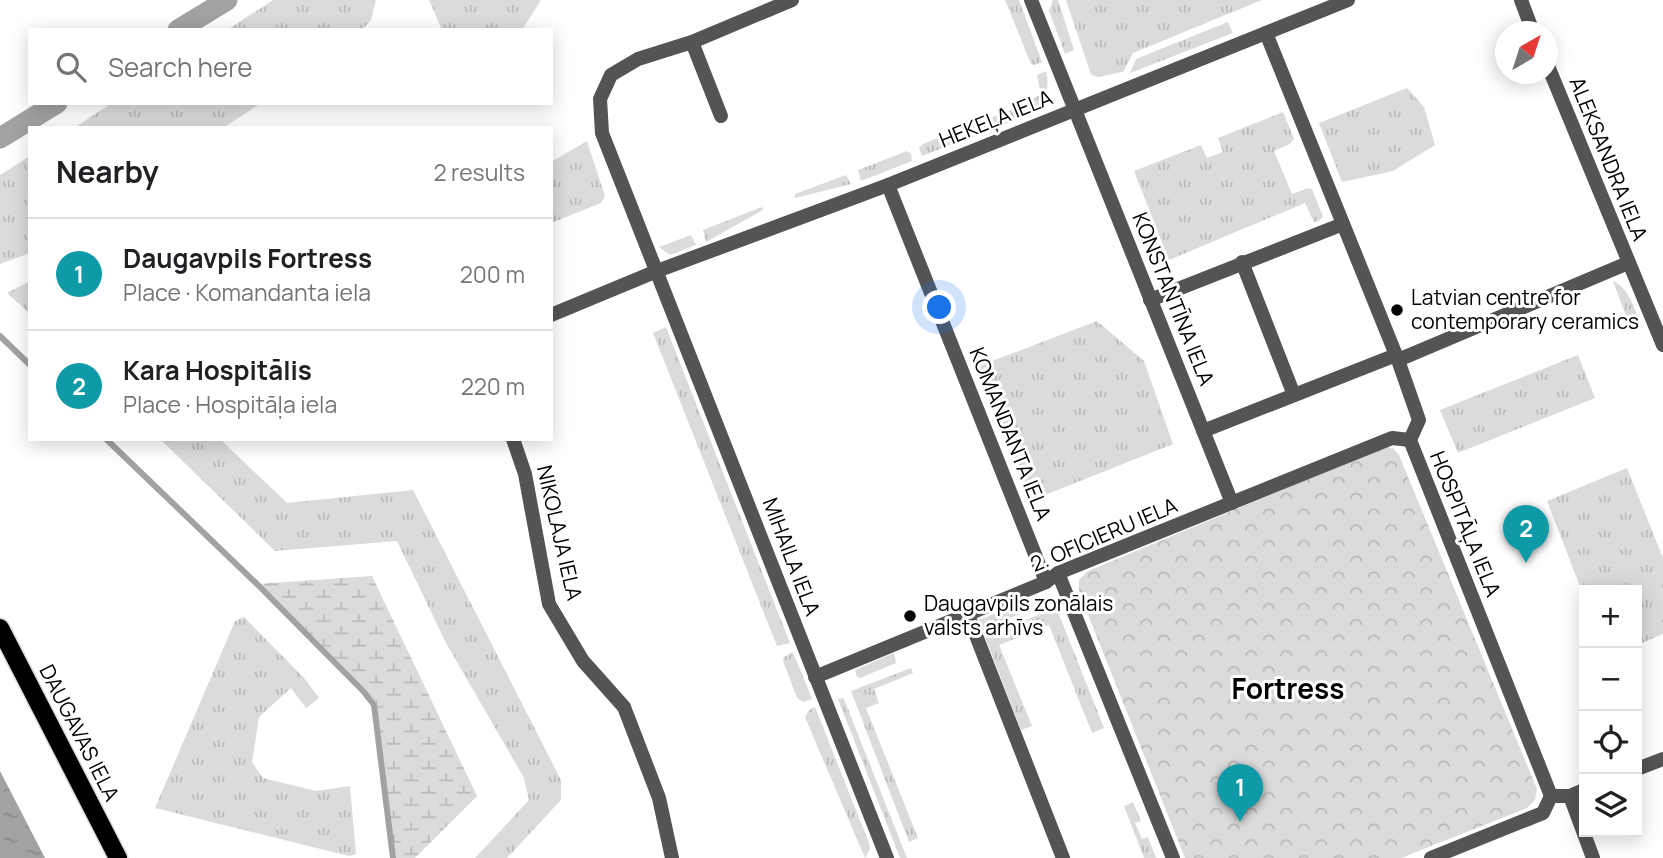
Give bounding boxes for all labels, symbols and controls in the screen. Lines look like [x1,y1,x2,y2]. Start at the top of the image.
north arrow [1495,21,1558,84]
search box [28,28,553,105]
icon: search [52,48,90,86]
text: Search here [108,49,253,85]
street label: ALEKSANDRA IELA [1563,73,1655,245]
street label: HEKEĻA IELA [935,83,1056,154]
text: Nearby [56,151,159,192]
text: 2 results [433,156,525,188]
street label: KONSTANTĪNA IELA [1126,208,1221,389]
text: Daugavpils Fortress [123,240,372,276]
text: 1 [74,258,84,290]
text: 200 m [460,258,525,290]
text: Place · Komandanta iela [123,276,371,308]
place label: Latvian centre for contemporary ceramics [1411,283,1639,335]
your location [922,290,956,324]
marker: Latvian centre for contemporary ceramics [1389,302,1405,318]
street label: KOMANDANTA IELA [963,343,1058,524]
text: Kara Hospitālis [123,352,312,388]
text: 2 [72,370,86,402]
text: 220 m [461,370,525,402]
text: Place · Hospitāļa iela [123,388,337,420]
street label: HOSPITĀĻA IELA [1424,447,1508,601]
street label: NIKOLAJA IELA [531,462,589,603]
street label: 2. OFICIERU IELA [1026,490,1181,578]
street label: MIHAILA IELA [757,494,827,620]
pin: 2 [1503,505,1549,563]
map controls [1579,585,1642,837]
button: + [1579,585,1642,648]
place label: Daugavpils zonālais valsts arhīvs [924,589,1113,641]
marker: Daugavpils zonālais valsts arhīvs [902,608,918,624]
button: − [1579,648,1642,711]
street label: DAUGAVAS IELA [33,660,126,806]
district label: Fortress [1232,669,1344,707]
button: locate [1579,711,1642,774]
pin: 1 [1217,764,1263,822]
button: layers [1579,774,1642,837]

